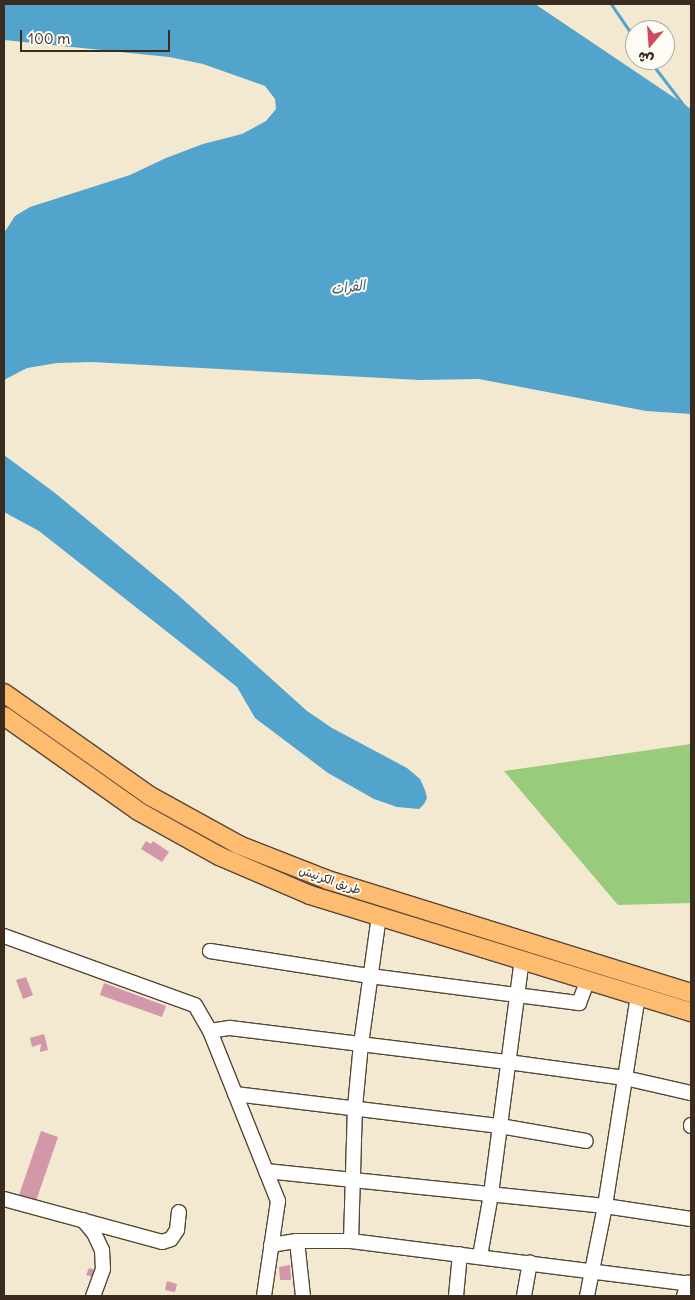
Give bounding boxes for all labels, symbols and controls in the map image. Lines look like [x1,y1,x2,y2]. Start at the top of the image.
scale bar [22,20,172,52]
north arrow [625,20,675,70]
text: 100 m [28,29,70,48]
text: ش [636,47,656,69]
water label: الفرات [330,277,366,297]
street label: طريق الكرنيش [297,863,363,897]

